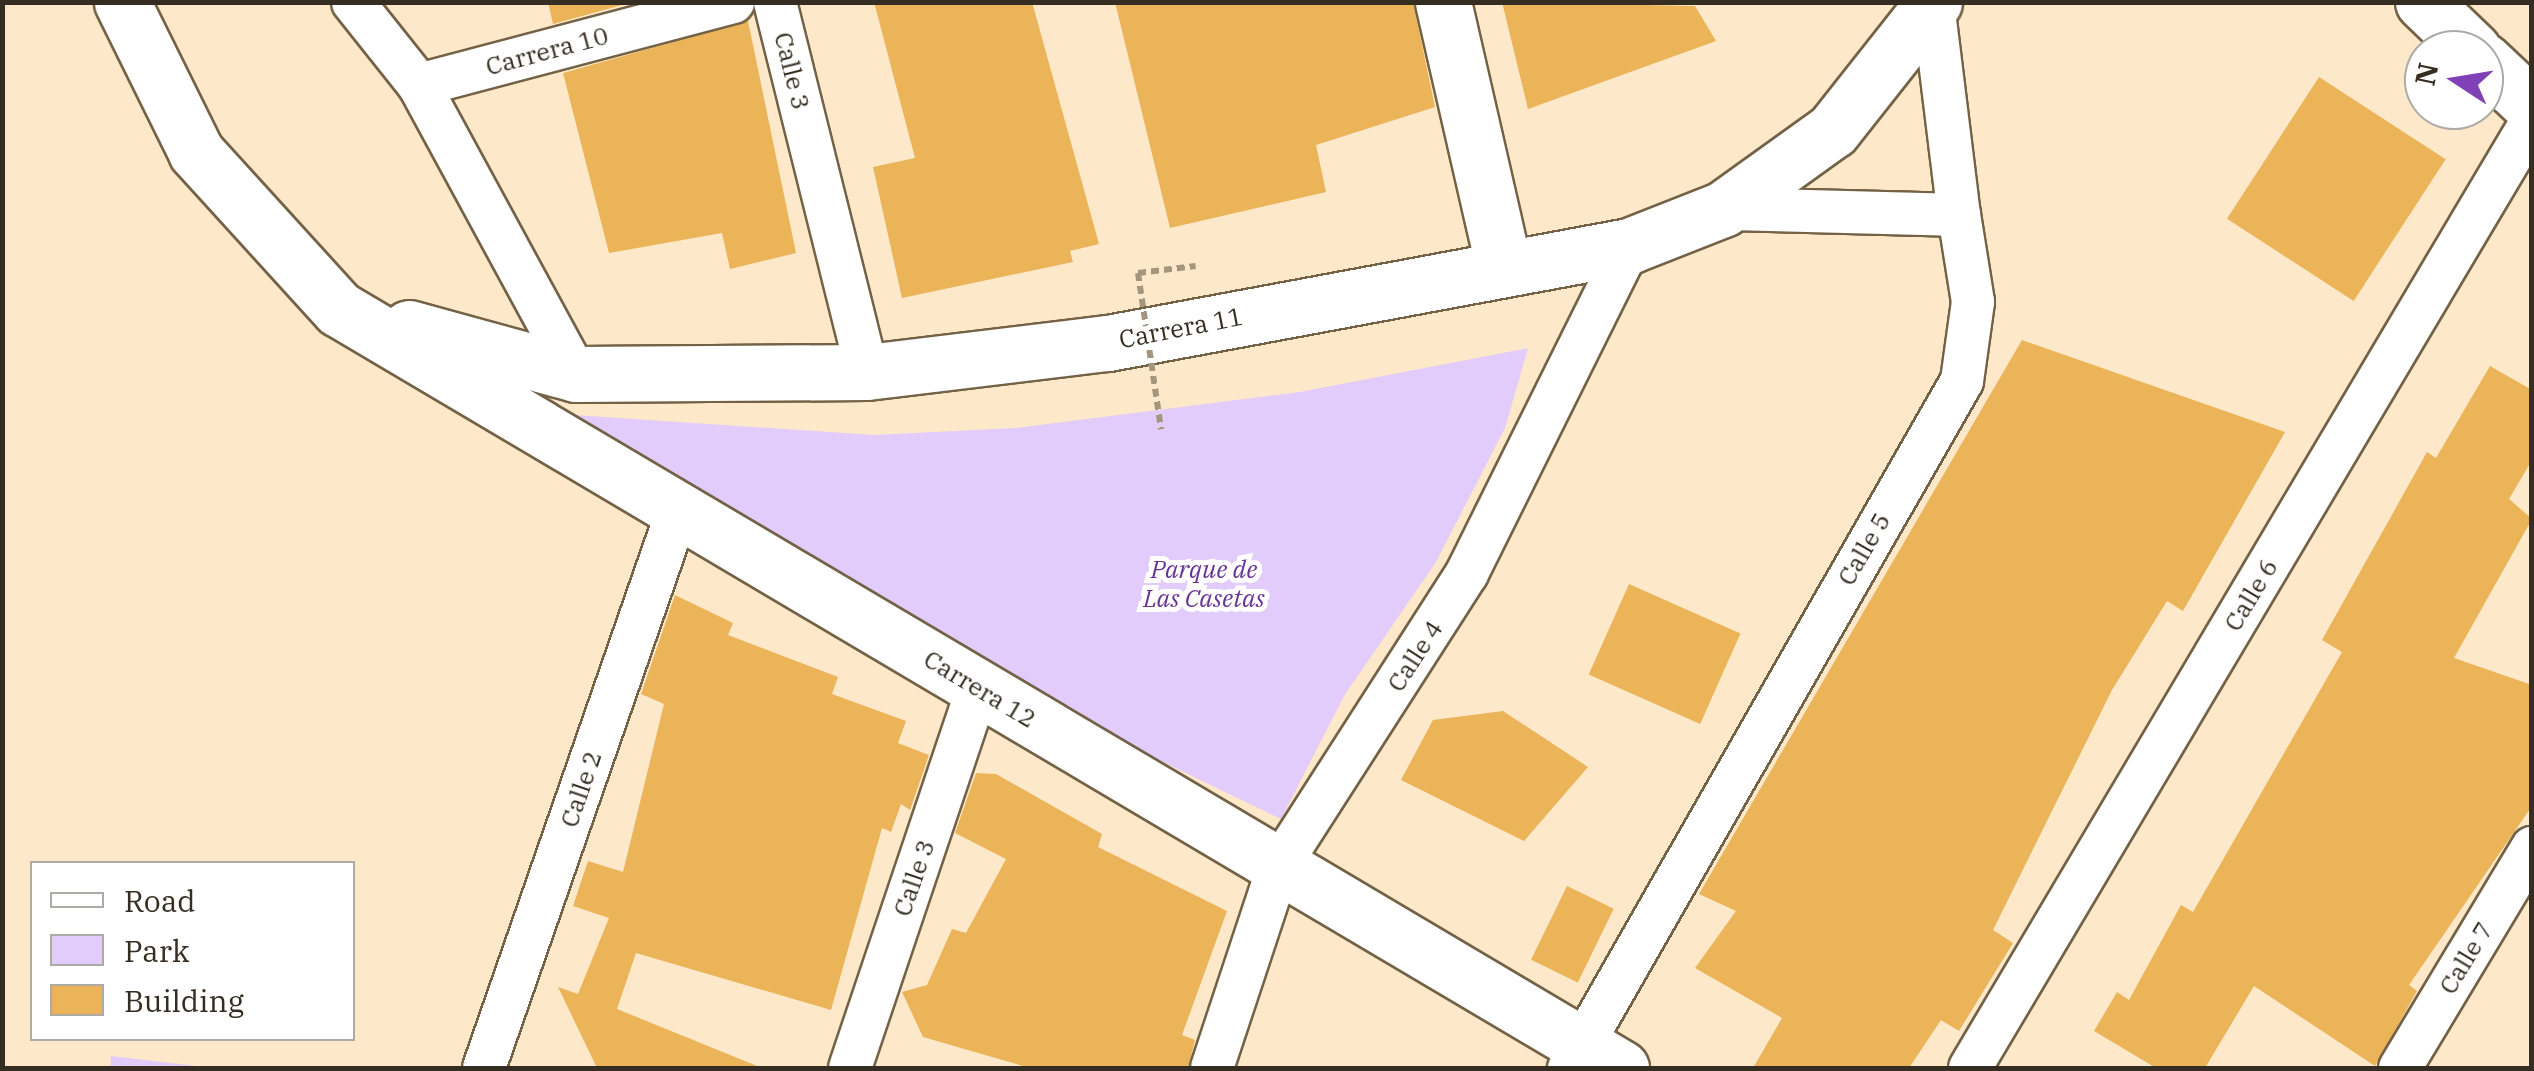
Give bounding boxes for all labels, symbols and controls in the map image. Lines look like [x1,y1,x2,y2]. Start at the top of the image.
street label: Carrera 10 [482,20,612,82]
street label: Calle 3 [768,29,816,113]
north arrow [2404,30,2504,130]
text: N [2406,59,2447,89]
street label: Carrera 11 [1116,301,1246,355]
street label: Calle 5 [1831,507,1897,591]
street label: Calle 6 [2218,553,2284,637]
park label: Parque de Las Casetas [1143,555,1265,614]
street label: Calle 4 [1381,615,1449,697]
street label: Carrera 12 [918,644,1042,734]
street label: Calle 2 [554,747,608,831]
street label: Calle 3 [887,836,941,920]
legend [30,861,355,1041]
text: Road [124,881,196,920]
street label: Calle 7 [2433,916,2499,1000]
text: Park [124,931,190,970]
text: Building [124,981,244,1020]

